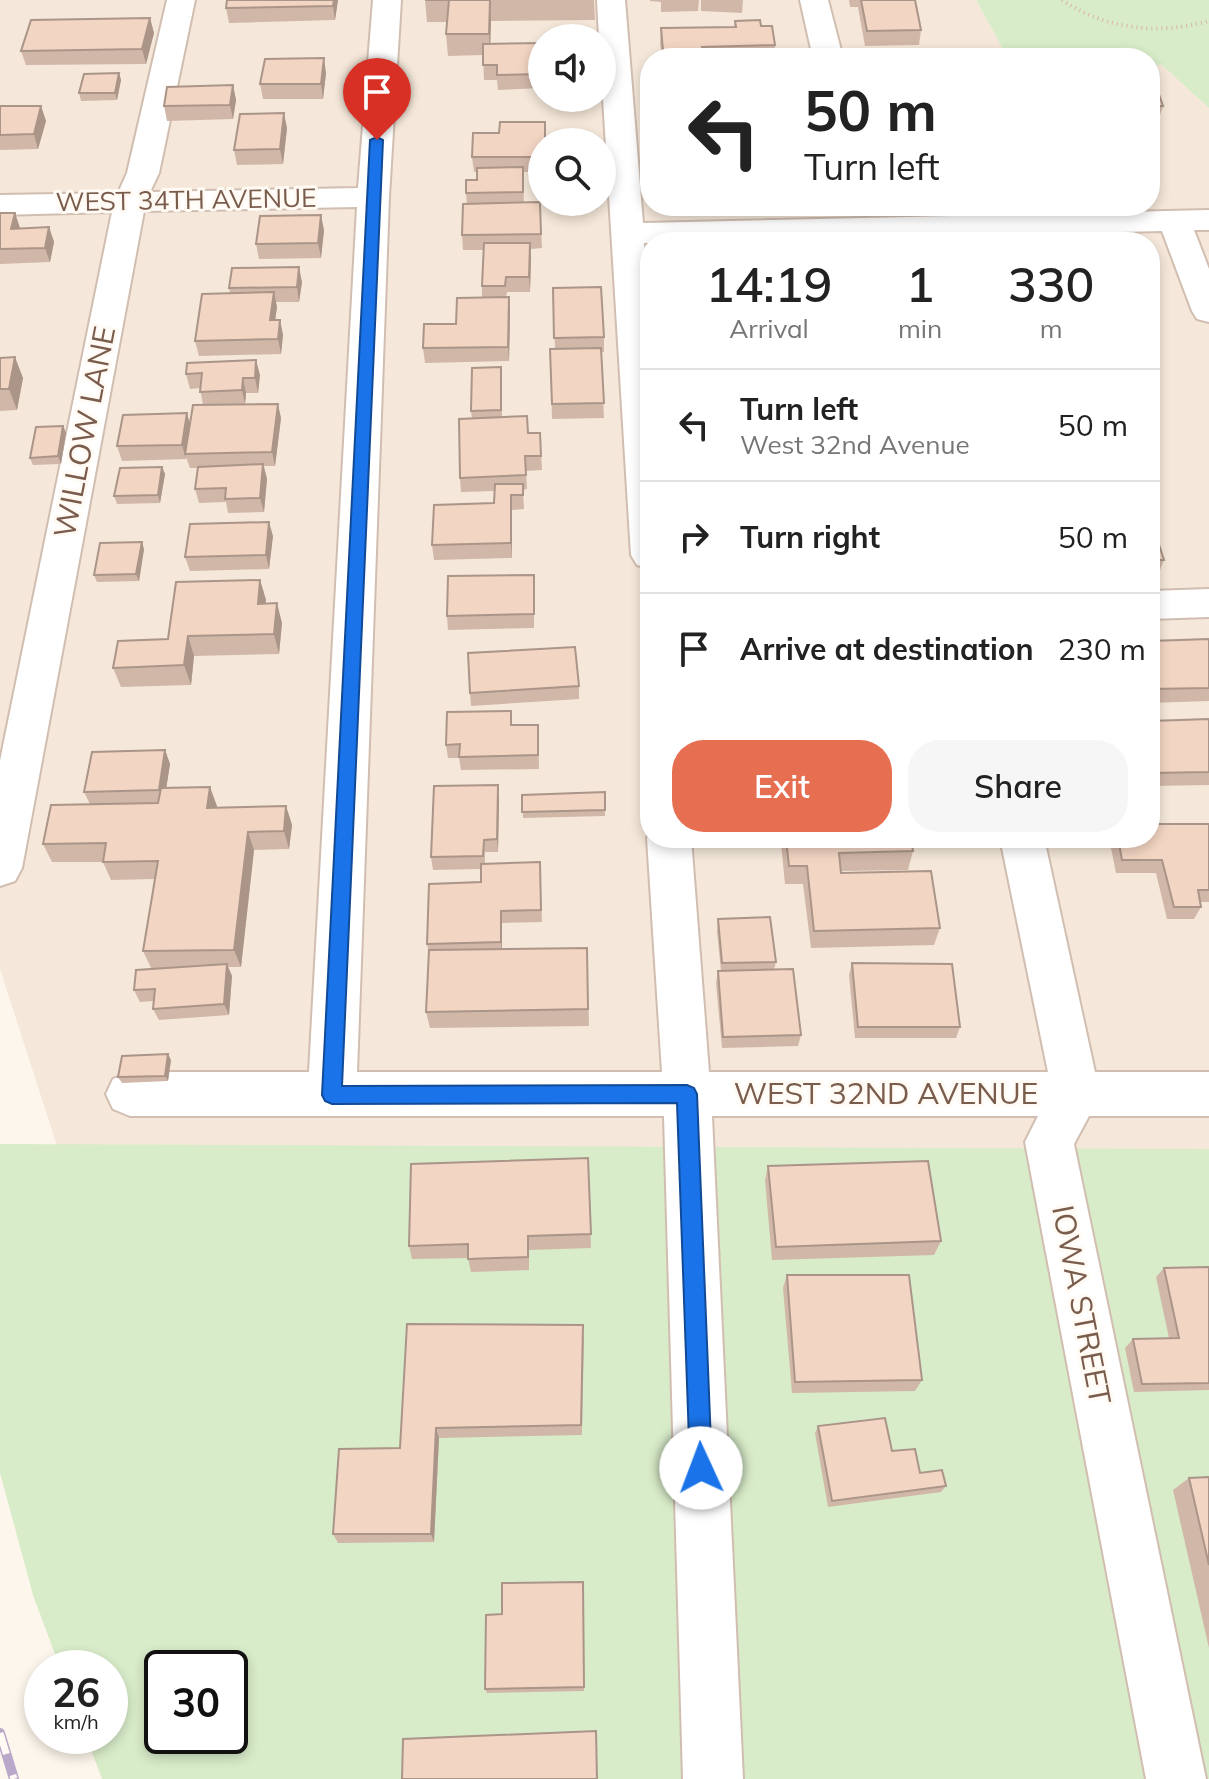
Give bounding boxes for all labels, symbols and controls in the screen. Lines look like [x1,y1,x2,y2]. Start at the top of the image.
map controls [528,24,616,216]
button: sound [528,24,616,112]
pin [343,58,411,140]
icon: arrive [355,70,399,114]
text: 50 m [804,75,937,145]
icon: left [672,80,776,184]
button: search [528,128,616,216]
text: Turn left [804,144,940,189]
street label: WEST 34TH AVENUE [55,181,317,218]
text: 14:19 [706,254,832,314]
text: 1 [906,254,934,314]
text: 330 [1008,254,1094,314]
text: Arrival [729,312,809,345]
text: min [898,312,942,345]
text: m [1040,312,1063,345]
street label: WILLOW LANE [45,323,123,541]
text: Turn left [740,390,858,428]
icon: left [672,403,716,447]
text: 50 m [1058,406,1128,444]
text: West 32nd Avenue [740,428,970,461]
icon: right [672,515,716,559]
text: Turn right [740,518,880,556]
text: 50 m [1058,518,1128,556]
icon: arrive [672,627,716,671]
text: Arrive at destination [740,630,1034,668]
text: 230 m [1058,630,1146,668]
button: Exit [672,740,892,832]
button: Share [908,740,1128,832]
street label: WEST 32ND AVENUE [734,1074,1038,1112]
street label: IOWA STREET [1044,1202,1120,1408]
position arrow [659,1426,743,1510]
speed limit sign: 30 [144,1650,248,1754]
text: 26 [52,1667,100,1717]
text: km/h [53,1709,99,1734]

